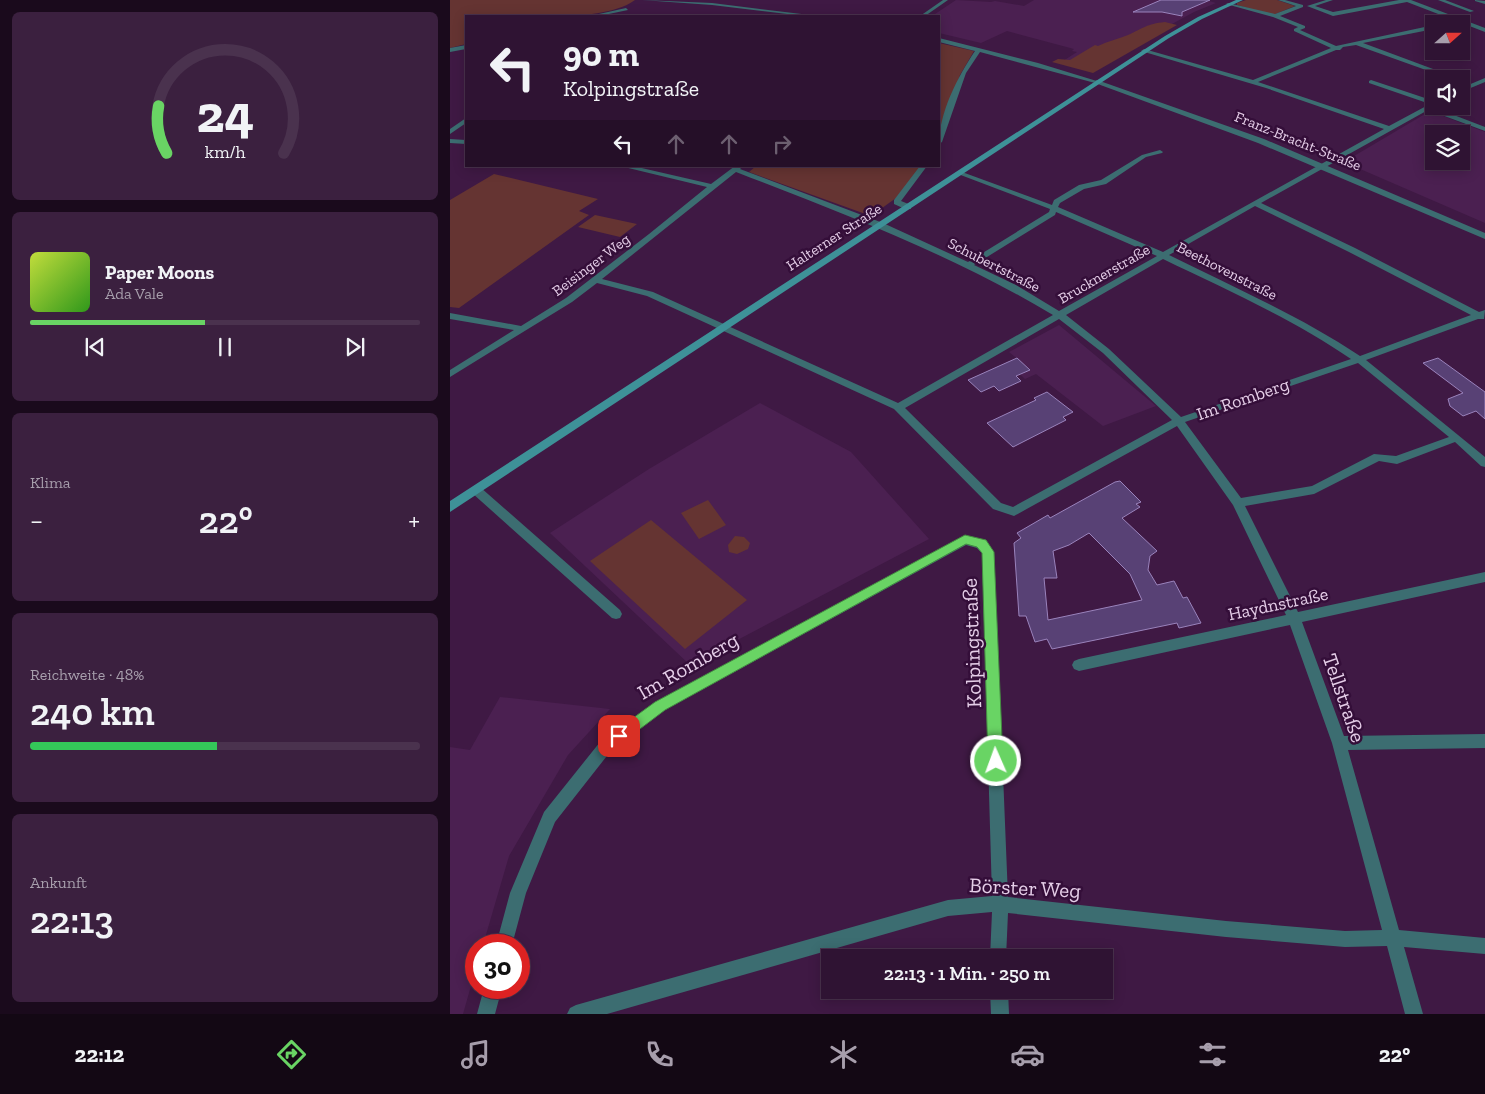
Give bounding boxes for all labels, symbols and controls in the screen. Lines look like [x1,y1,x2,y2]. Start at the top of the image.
north arrow [1425,15,1470,60]
map controls [1425,15,1470,170]
text: 90 m [563,33,639,75]
icon: left [480,35,545,100]
button: sound [1425,70,1470,115]
text: Kolpingstraße [563,75,699,102]
text: 24 [196,83,254,145]
street label: Franz-Bracht-Straße [1232,107,1364,175]
button: layers [1425,125,1470,170]
icon: left [609,130,637,158]
icon: ahead [662,130,690,158]
icon: ahead [715,130,743,158]
icon: right [768,130,796,158]
text: km/h [205,141,245,163]
street label: Halterner Straße [783,199,885,275]
street label: Beisinger Weg [549,230,633,300]
street label: Schubertstraße [945,234,1043,296]
street label: Beethovenstraße [1174,238,1280,304]
street label: Brucknerstraße [1055,240,1153,308]
text: Paper Moons [105,261,214,284]
text: Ada Vale [105,284,164,303]
icon: previous [81,333,109,361]
icon: pause [211,333,239,361]
icon: next [341,333,369,361]
street label: Im Romberg [1194,373,1292,425]
text: Klima [30,473,71,492]
text: 22° [198,497,253,543]
text: − [30,504,43,537]
text: + [408,504,420,537]
street label: Kolpingstraße [957,578,986,708]
street label: Haydnstraße [1226,583,1330,625]
street label: Im Romberg [633,626,743,705]
street label: Tellstraße [1318,650,1371,746]
text: Reichweite · 48% [30,665,144,684]
text: 240 km [30,689,155,735]
pin [598,715,640,757]
icon: arrive [605,722,633,750]
position arrow [969,734,1021,786]
street label: Börster Weg [969,872,1082,903]
text: Ankunft [30,873,87,892]
text: 22:13 [30,897,114,943]
speed limit sign: 30 [465,934,530,999]
text: 22:13 · 1 Min. · 250 m [884,962,1050,985]
icon: directions [274,1037,309,1072]
icon: music [458,1037,493,1072]
icon: phone [642,1037,677,1072]
icon: climate [826,1037,861,1072]
icon: car [1010,1037,1045,1072]
icon: filters [1195,1037,1230,1072]
text: 22:12 [75,1041,124,1068]
text: 22° [1379,1041,1410,1068]

